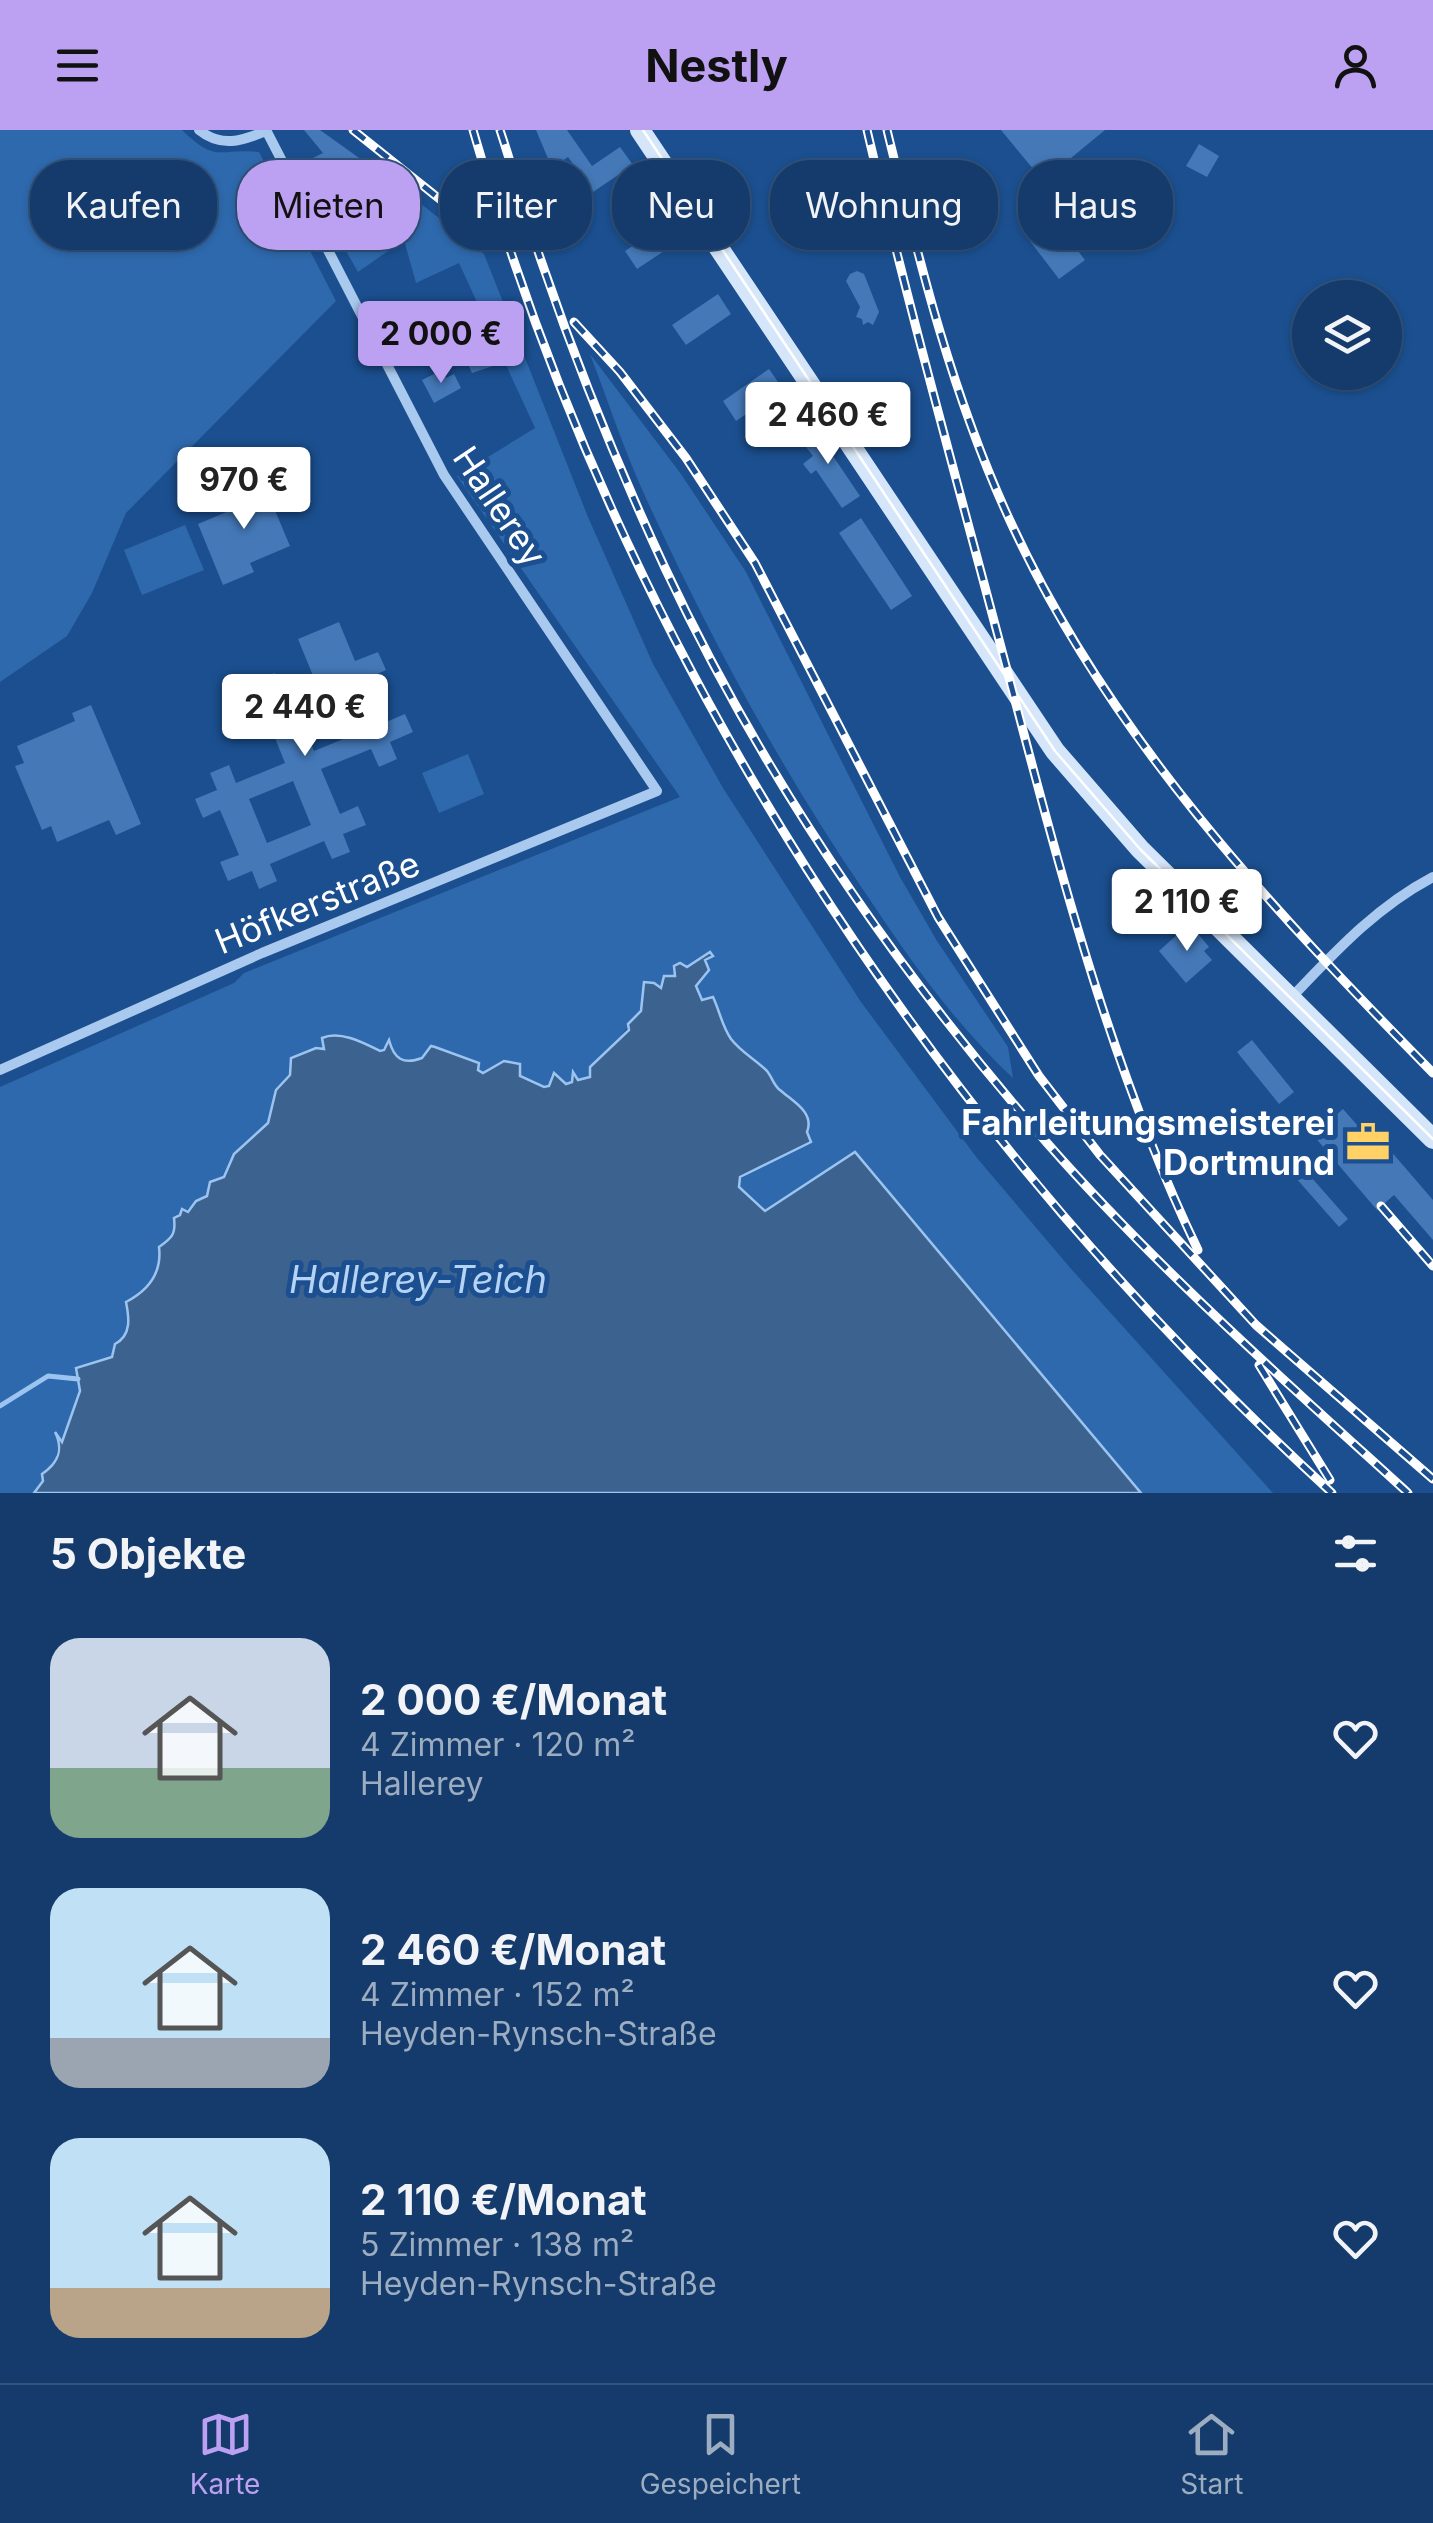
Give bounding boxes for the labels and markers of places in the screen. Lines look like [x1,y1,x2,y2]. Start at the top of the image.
pin: 2 000 € [349,301,533,386]
pin: 2 460 € [736,382,920,467]
pin: 970 € [174,447,314,532]
pin: 2 440 € [213,674,397,759]
pin: 2 110 € [1095,869,1279,954]
place label: Fahrleitungsmeisterei Dortmund [961,1101,1335,1183]
office icon: Fahrleitungsmeisterei Dortmund [1344,1118,1392,1166]

